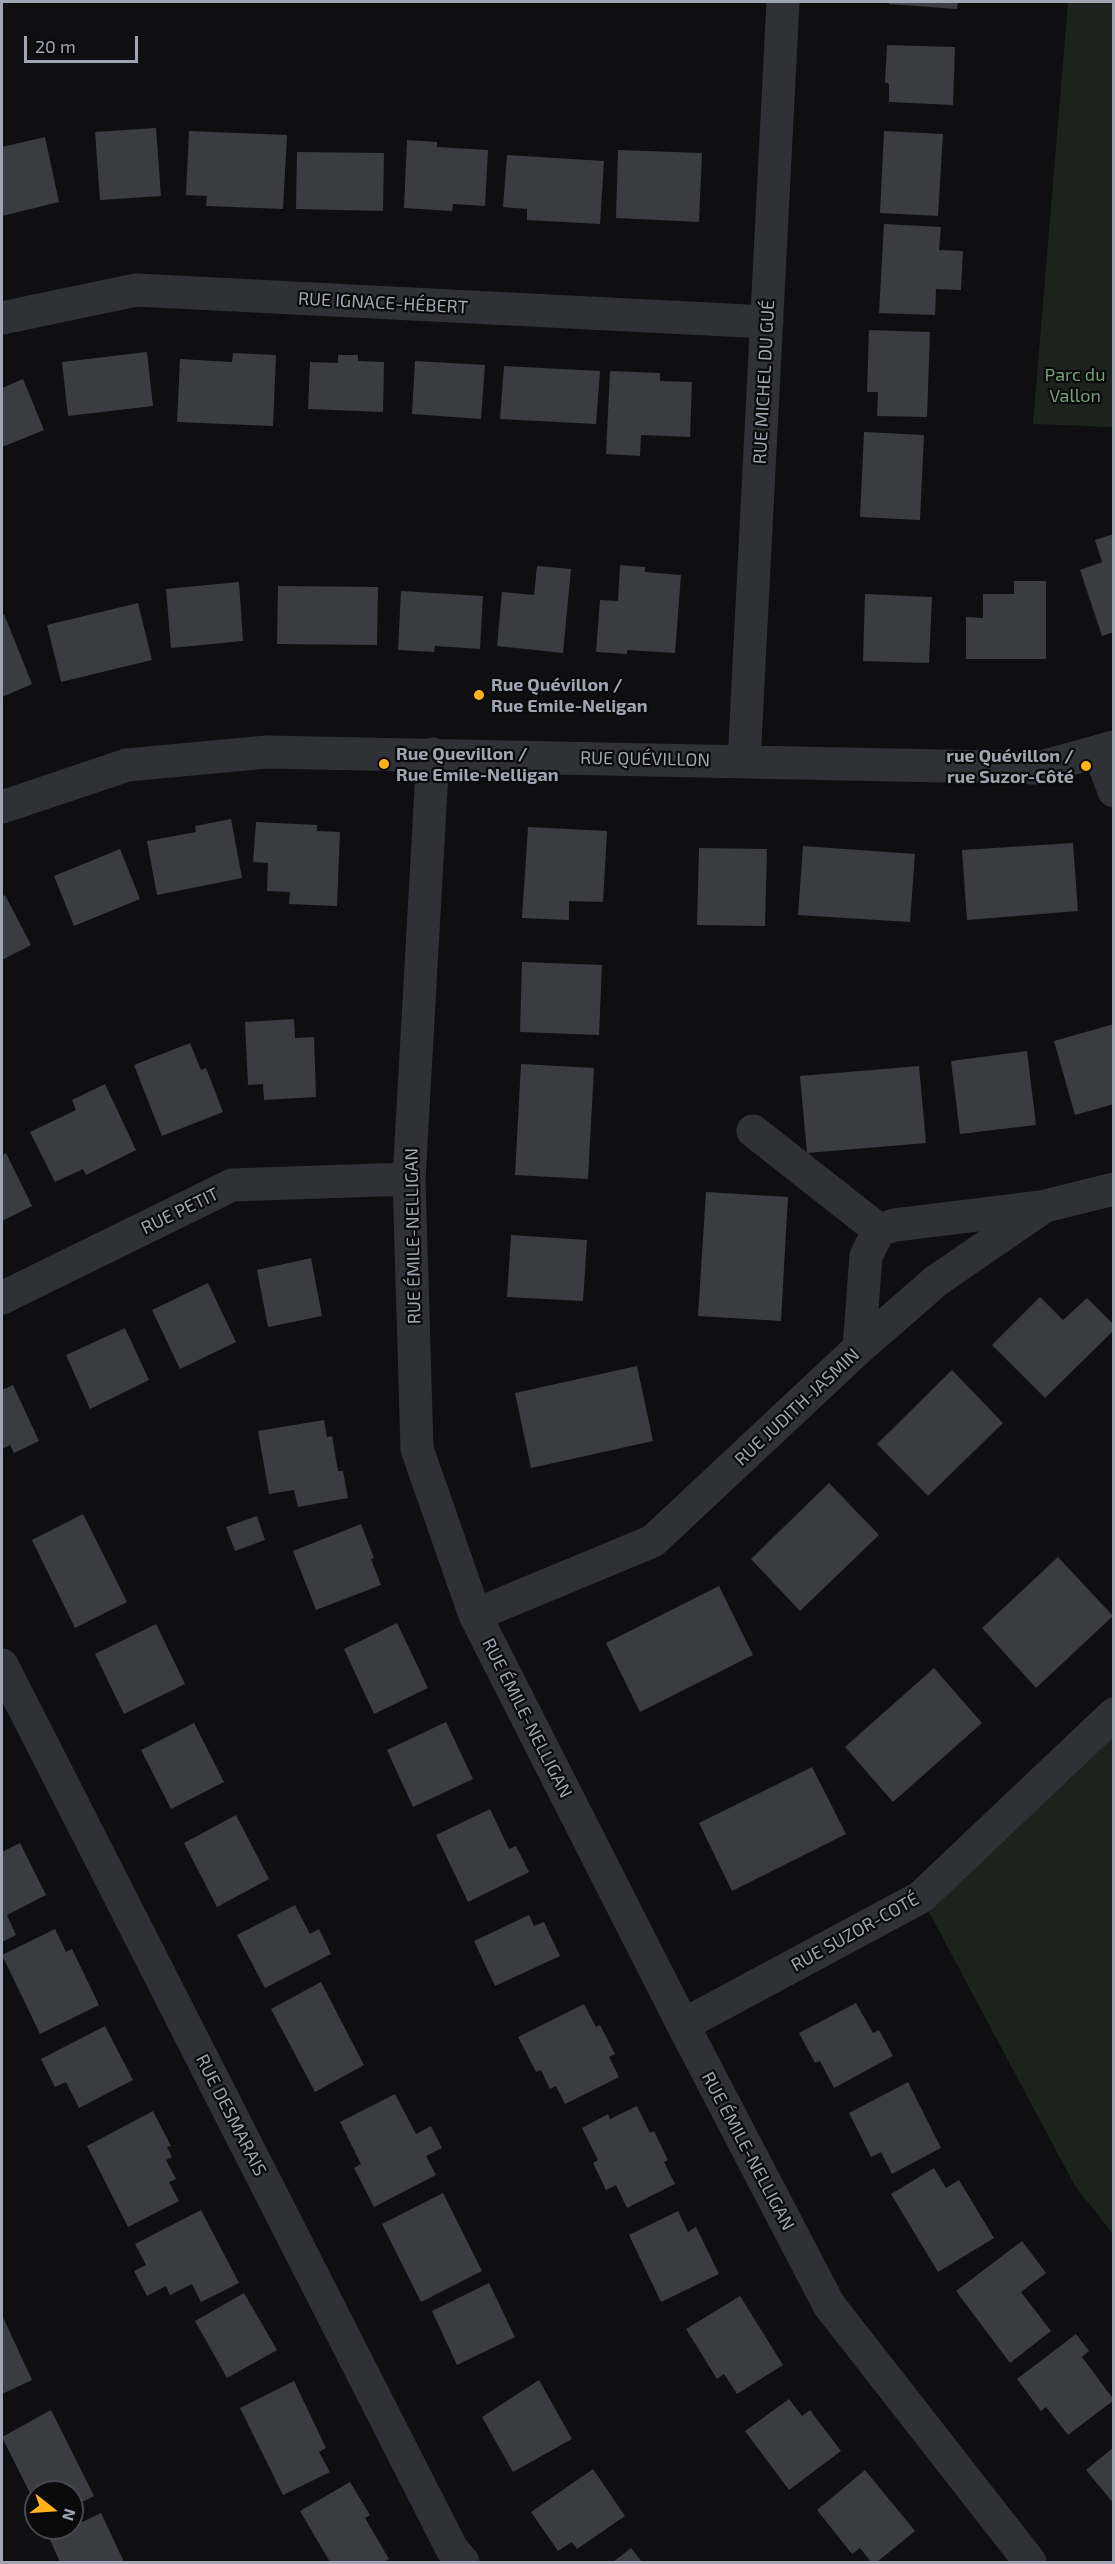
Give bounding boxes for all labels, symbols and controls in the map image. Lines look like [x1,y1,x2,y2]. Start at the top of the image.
scale bar [27,24,141,62]
text: 20 m [35,35,76,57]
street label: RUE IGNACE-HÉBERT [297,288,469,318]
street label: RUE MICHEL DU GUÉ [749,299,779,465]
park label: Parc du Vallon [1045,364,1105,406]
place label: Rue Quévillon / Rue Emile-Neligan [491,674,648,716]
marker: Rue Quévillon / Rue Emile-Neligan [472,688,486,702]
place label: Rue Quevillon / Rue Emile-Nelligan [396,743,558,786]
place label: rue Quévillon / rue Suzor-Côté [946,745,1074,788]
street label: RUE QUÉVILLON [580,747,710,771]
marker: Rue Quevillon / Rue Emile-Nelligan [377,757,391,771]
marker: rue Quévillon / rue Suzor-Côté [1079,759,1093,773]
street label: RUE ÉMILE-NELLIGAN [401,1148,425,1324]
street label: RUE PETIT [138,1183,222,1239]
street label: RUE JUDITH-JASMIN [730,1344,864,1470]
street label: RUE ÉMILE-NELLIGAN [477,1635,577,1801]
street label: RUE SUZOR-COTÉ [787,1888,923,1976]
street label: RUE DESMARAIS [191,2051,271,2179]
street label: RUE ÉMILE-NELLIGAN [697,2068,799,2234]
north arrow [24,2480,84,2540]
text: N [59,2507,81,2523]

